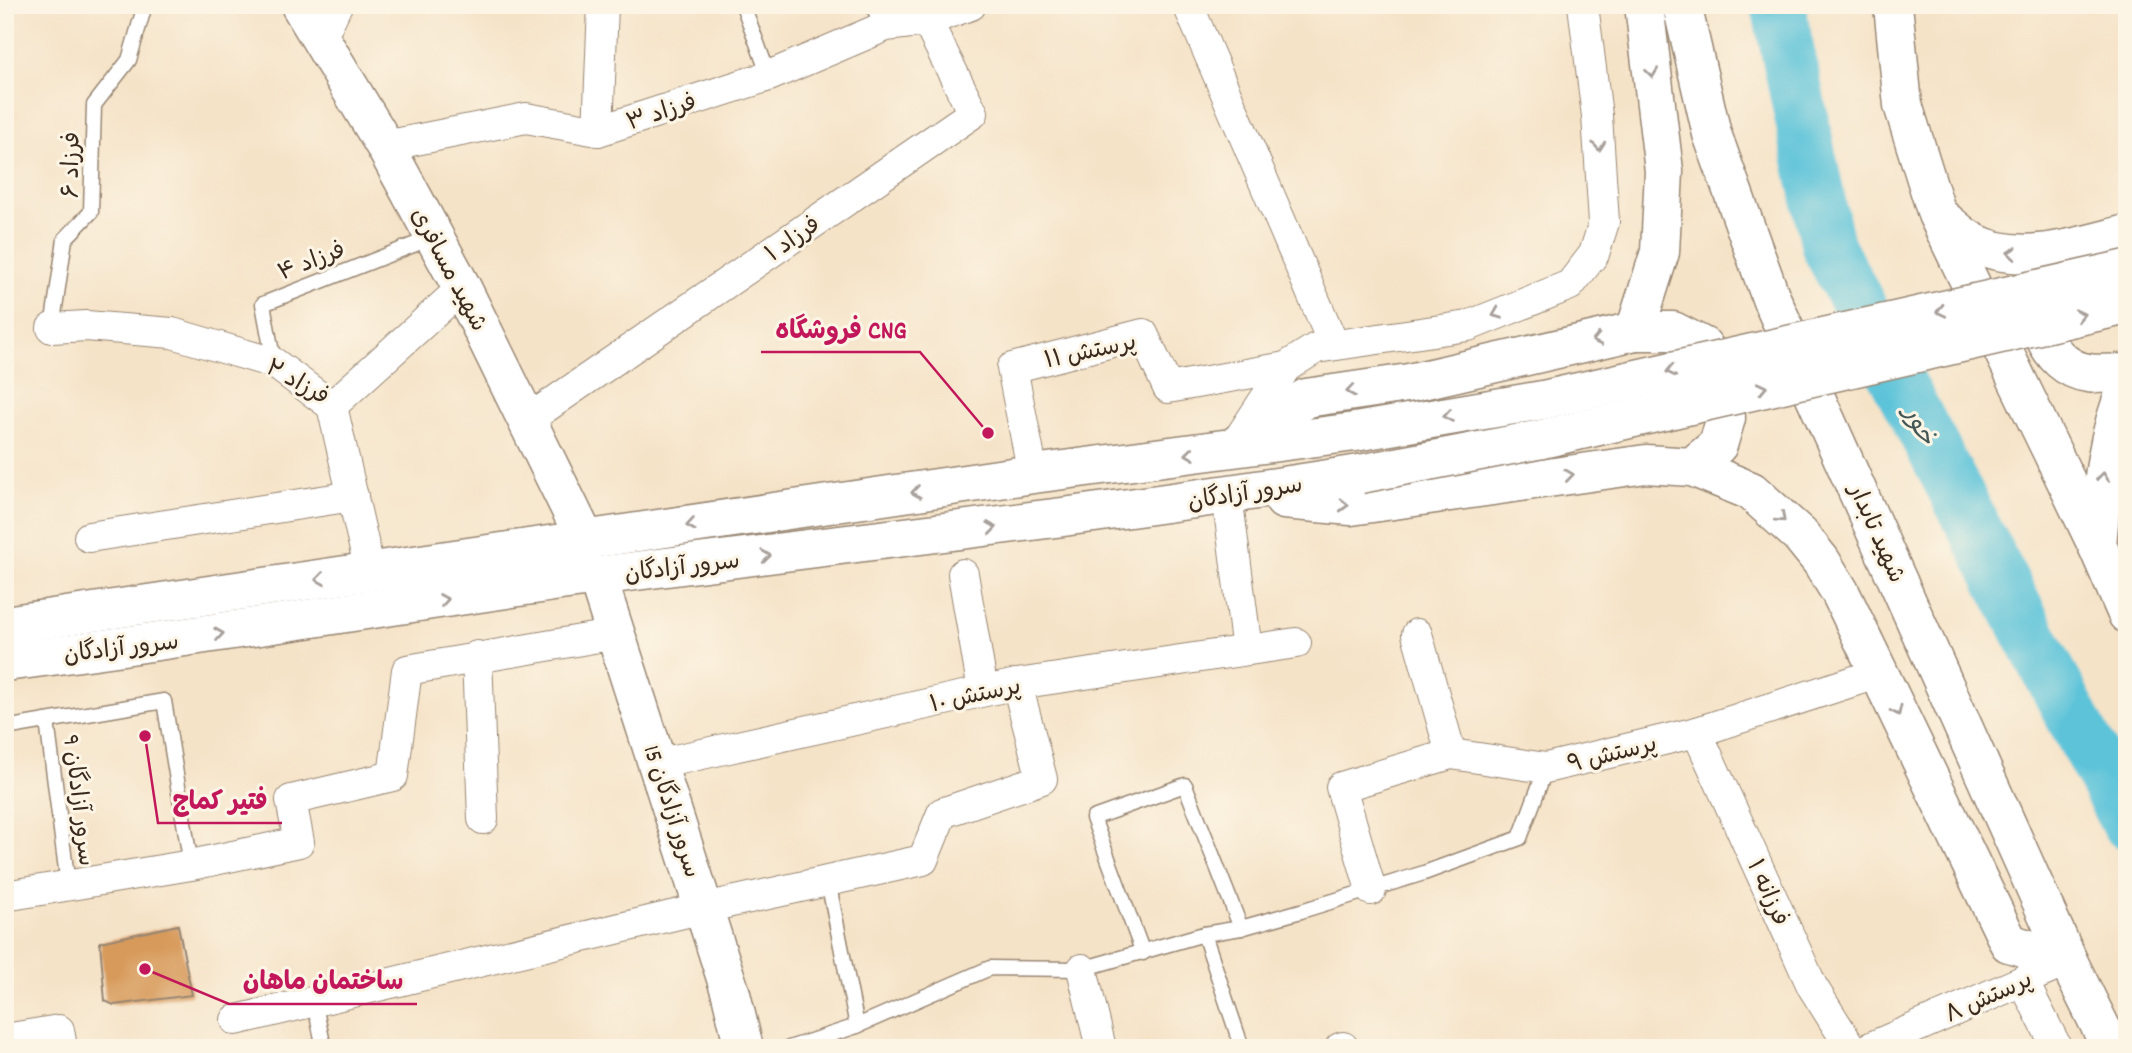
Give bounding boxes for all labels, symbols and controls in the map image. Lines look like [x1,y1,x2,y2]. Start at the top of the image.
one-way arrow [1644,68,1659,79]
street label: فرزاد ۳ [623,87,701,141]
street label: فرزاد ۶ [55,131,91,199]
one-way arrow [1591,141,1606,152]
street label: شهید مسافری [400,203,494,338]
street label: فرزاد ۱ [759,209,828,272]
street label: فرزاد ۴ [273,234,351,291]
one-way arrow [2006,245,2018,260]
one-way arrow [1935,302,1947,317]
callout: فروشگاه CNG [761,305,920,352]
one-way arrow [1492,306,1504,320]
one-way arrow [2073,309,2085,324]
text: فروشگاه CNG [775,313,907,351]
street label: پرستش ۱۱ [1041,327,1140,379]
one-way arrow [1591,331,1603,346]
street label: فرزاد ۲ [258,352,335,415]
one-way arrow [1665,363,1677,377]
one-way arrow [1756,382,1768,396]
one-way arrow [1345,384,1357,399]
water label: خور [1891,398,1944,454]
one-way arrow [1442,408,1454,423]
one-way arrow [1184,446,1196,461]
one-way arrow [1563,467,1575,482]
street label: سرور آزادگان [1186,469,1305,521]
one-way arrow [2096,471,2111,483]
street label: شهید تابدار [1838,478,1912,589]
one-way arrow [910,484,922,499]
one-way arrow [1339,498,1350,513]
one-way arrow [1773,510,1786,522]
one-way arrow [685,517,697,532]
one-way arrow [986,520,998,535]
street label: سرور آزادگان [623,545,742,593]
one-way arrow [760,548,772,563]
one-way arrow [315,571,326,586]
one-way arrow [438,592,449,607]
street label: سرور آزادگان [62,626,181,674]
one-way arrow [213,626,225,641]
street label: پرستش ۱۰ [927,671,1024,723]
one-way arrow [1889,704,1903,716]
street label: پرستش ۹ [1564,728,1661,783]
street label: سرور آزادگان 9 [52,733,102,868]
street label: سرور آزادگان 15 [633,741,708,883]
callout: فتیر کماج [158,776,282,823]
text: فتیر کماج [172,785,268,822]
street label: فرزانه ۱ [1737,855,1796,932]
callout: ساختمان ماهان [229,957,417,1004]
street label: پرستش ۸ [1940,964,2038,1033]
text: ساختمان ماهان [243,965,403,1002]

